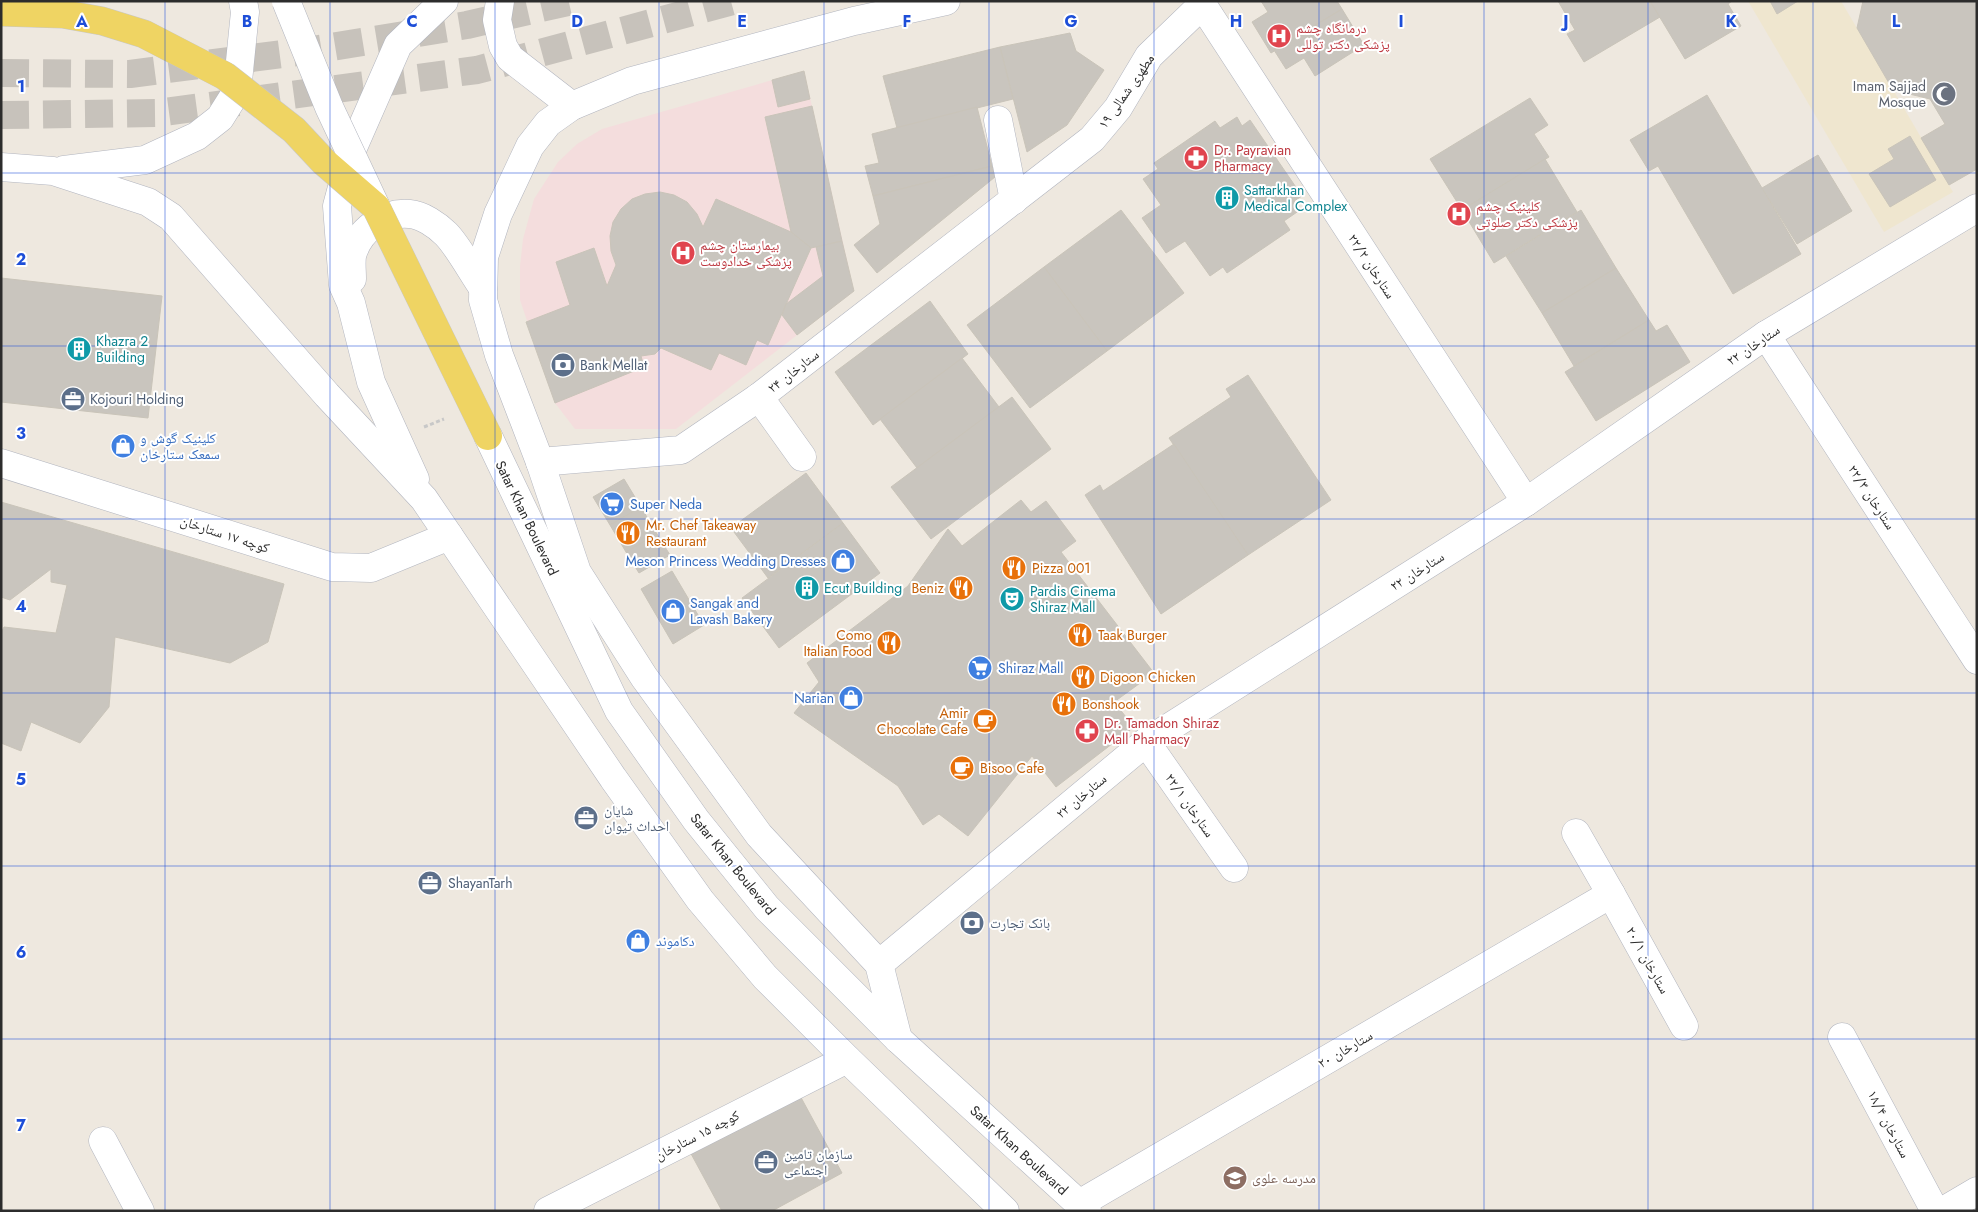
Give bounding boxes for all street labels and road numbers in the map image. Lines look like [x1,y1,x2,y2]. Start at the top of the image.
street label: ۱۹ مطهری شمالی [1093,50,1159,132]
street label: ۲۲/۲ ستارخان [1343,229,1401,303]
street label: ۲۲ ستارخان [1722,320,1784,370]
street label: ۲۴ ستارخان [763,344,823,398]
street label: Satar Khan Boulevard [490,457,564,579]
street label: ۲۲/۳ ستارخان [1843,460,1901,534]
street label: کوچه ۱۷ ستارخان [178,510,272,558]
street label: ۲۲ ستارخان [1386,546,1448,596]
street label: ۲۲ ستارخان [1051,769,1111,823]
street label: ۲۲/۱ ستارخان [1161,769,1219,841]
street label: Satar Khan Boulevard [686,809,780,919]
street label: ۲۰/۱ ستارخان [1621,923,1675,997]
street label: ۲۰ ستارخان [1314,1025,1376,1073]
street label: ۱۸/۴ ستارخان [1863,1087,1915,1161]
street label: Satar Khan Boulevard [966,1100,1072,1200]
street label: کوچه ۱۵ ستارخان [651,1105,743,1165]

